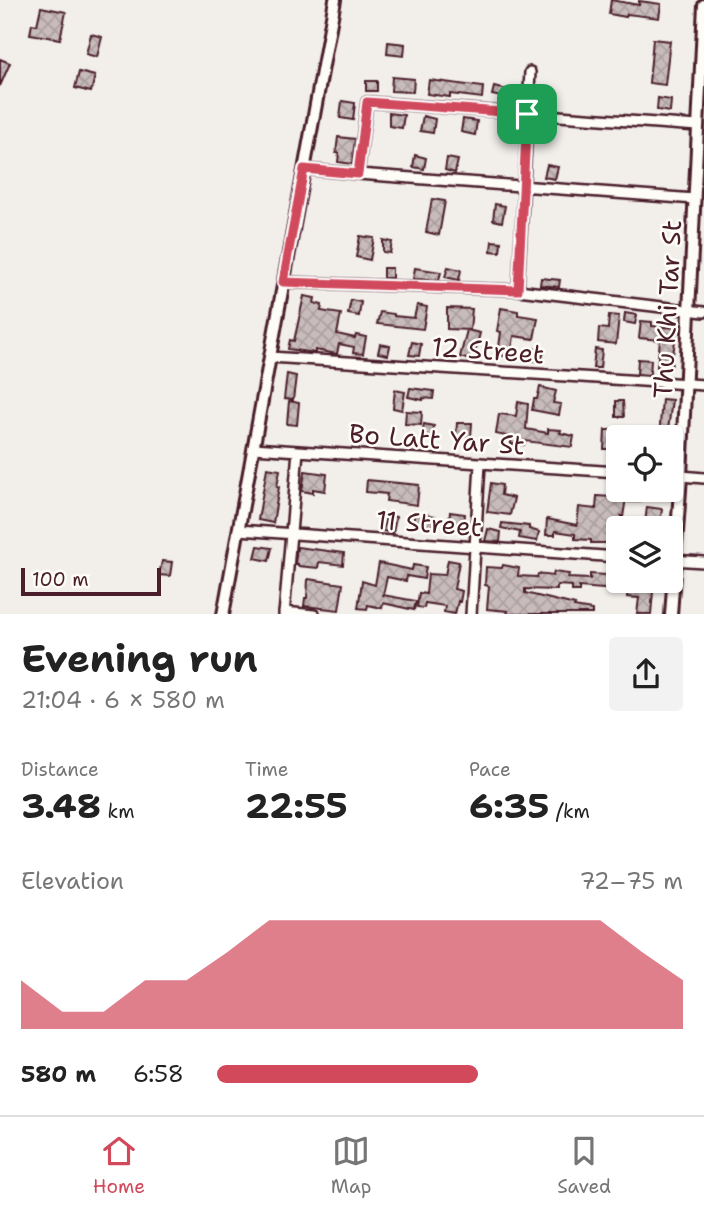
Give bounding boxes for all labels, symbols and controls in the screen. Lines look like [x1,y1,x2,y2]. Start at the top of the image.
pin [497,84,557,144]
icon: arrive [508,95,546,133]
street label: Thu Khi Tar St [645,219,689,399]
street label: 12 Street [430,329,546,371]
street label: Bo Latt Yar St [348,415,526,463]
map controls [606,425,683,593]
button: locate [606,425,683,502]
street label: 11 Street [375,502,483,544]
button: layers [606,516,683,593]
scale bar [21,566,161,597]
text: 100 m [32,567,89,592]
text: Evening run [21,633,258,684]
button: share [609,637,683,711]
text: 21:04 · 6 × 580 m [21,685,225,715]
text: Distance [21,757,99,782]
text: Time [245,757,289,782]
text: Pace [469,757,511,782]
text: 3.48 [21,782,101,829]
text: 22:55 [245,782,348,829]
text: 6:35 [469,782,549,829]
text: km [101,799,135,824]
text: /km [549,799,590,824]
text: Elevation [21,866,124,896]
text: 72–75 m [580,866,683,896]
text: 580 m [21,1059,96,1089]
text: 6:58 [133,1059,184,1089]
tab: Home [93,1132,145,1199]
tab: Map [331,1132,371,1199]
tab: Saved [557,1132,611,1199]

